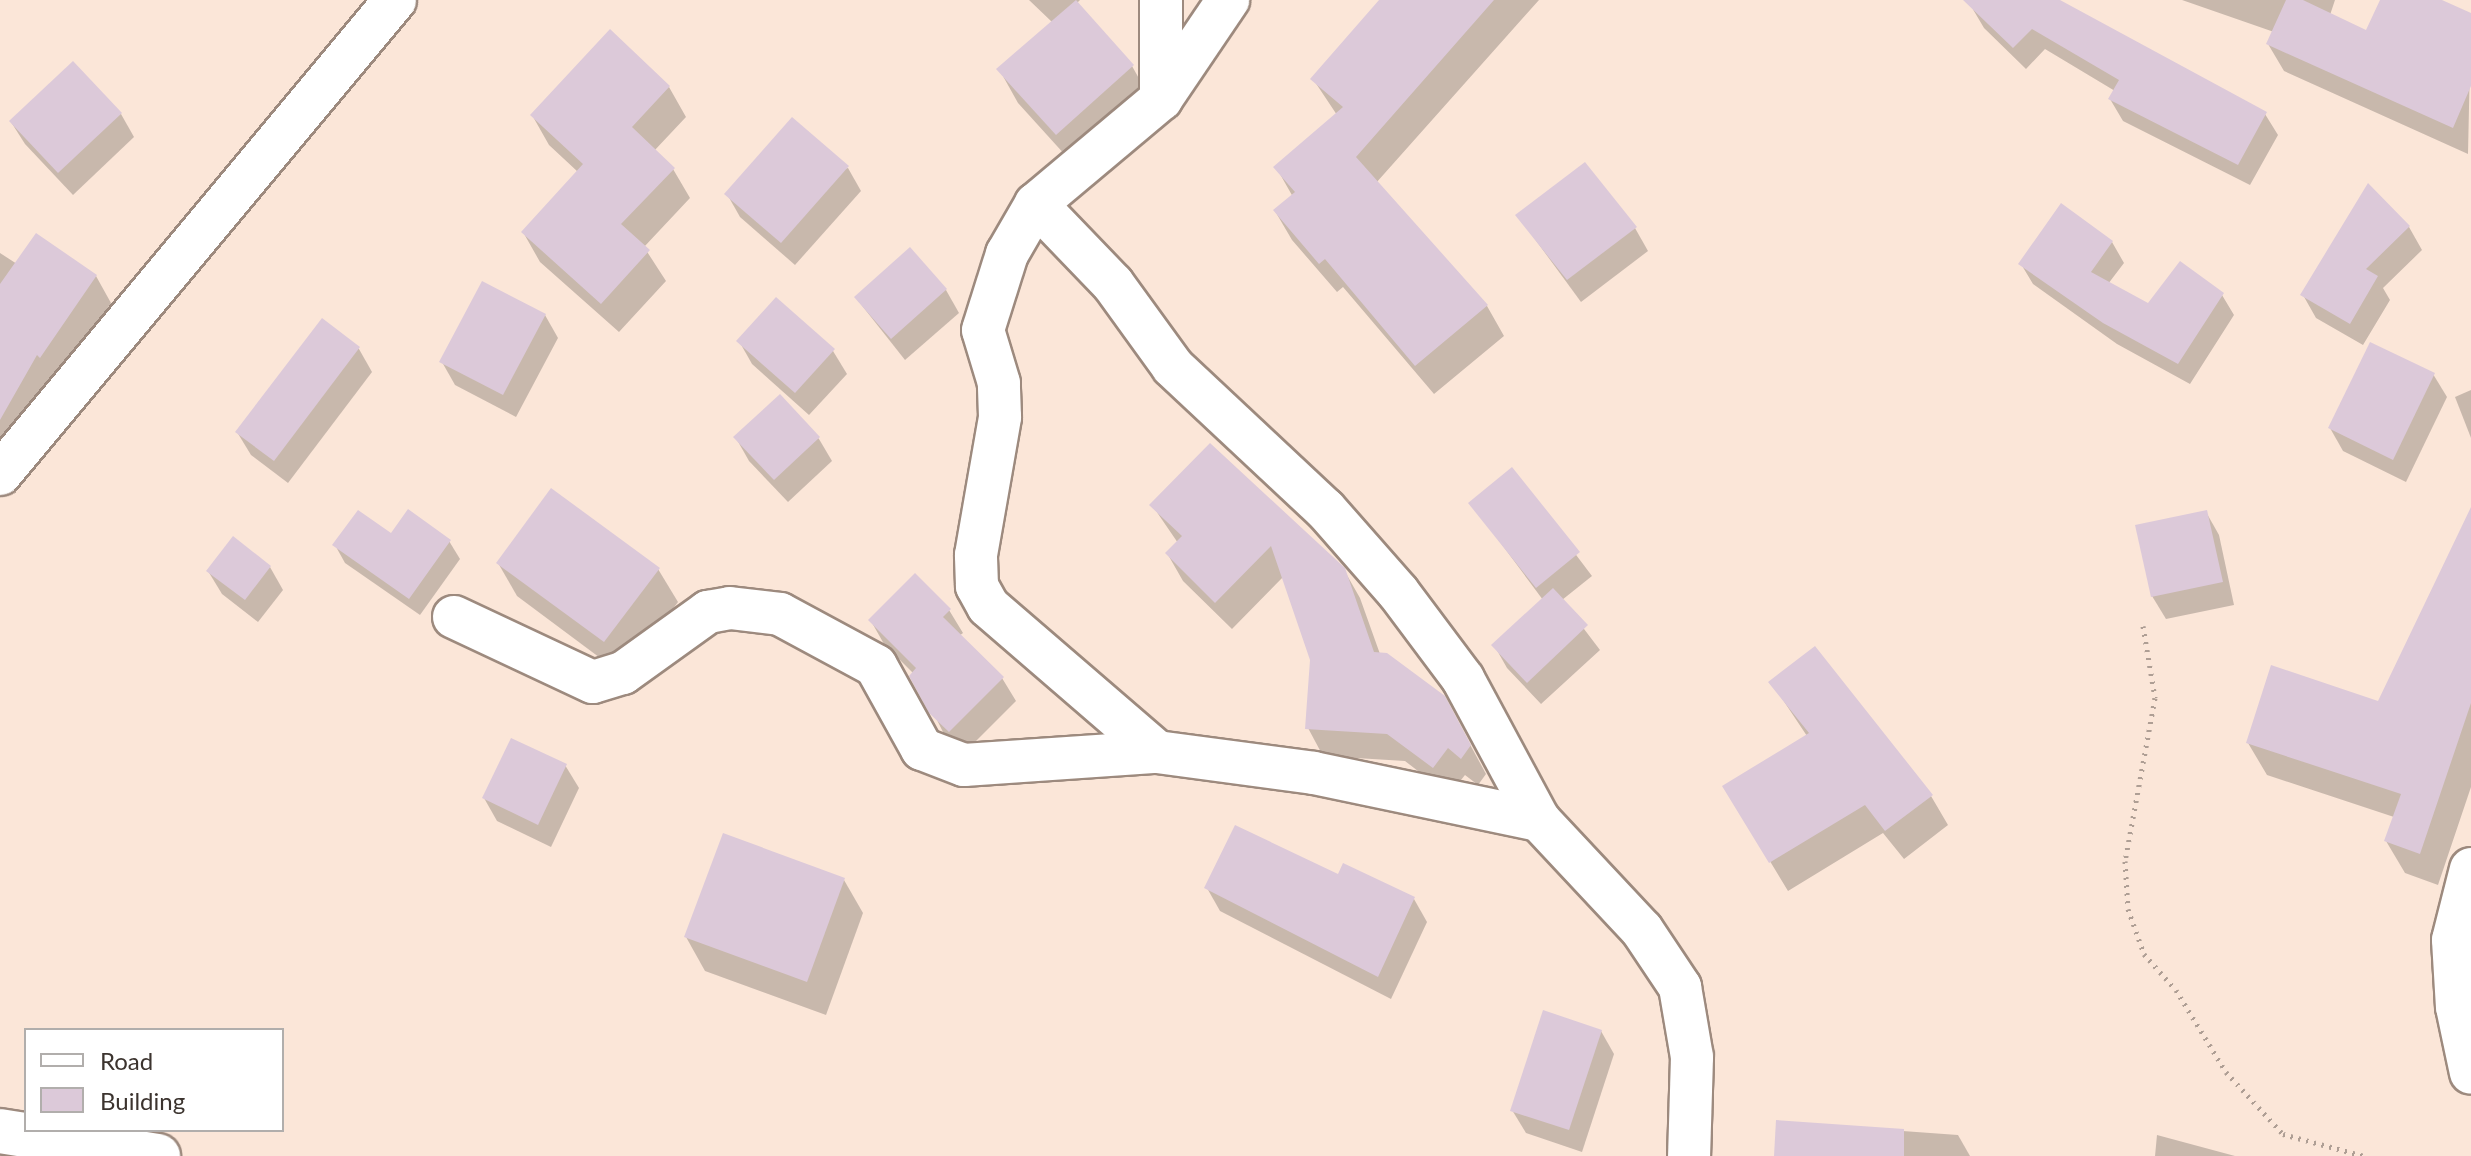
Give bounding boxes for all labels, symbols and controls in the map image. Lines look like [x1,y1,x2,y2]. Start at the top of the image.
legend [24,1028,284,1132]
text: Road [100,1046,153,1075]
text: Building [100,1086,185,1115]

